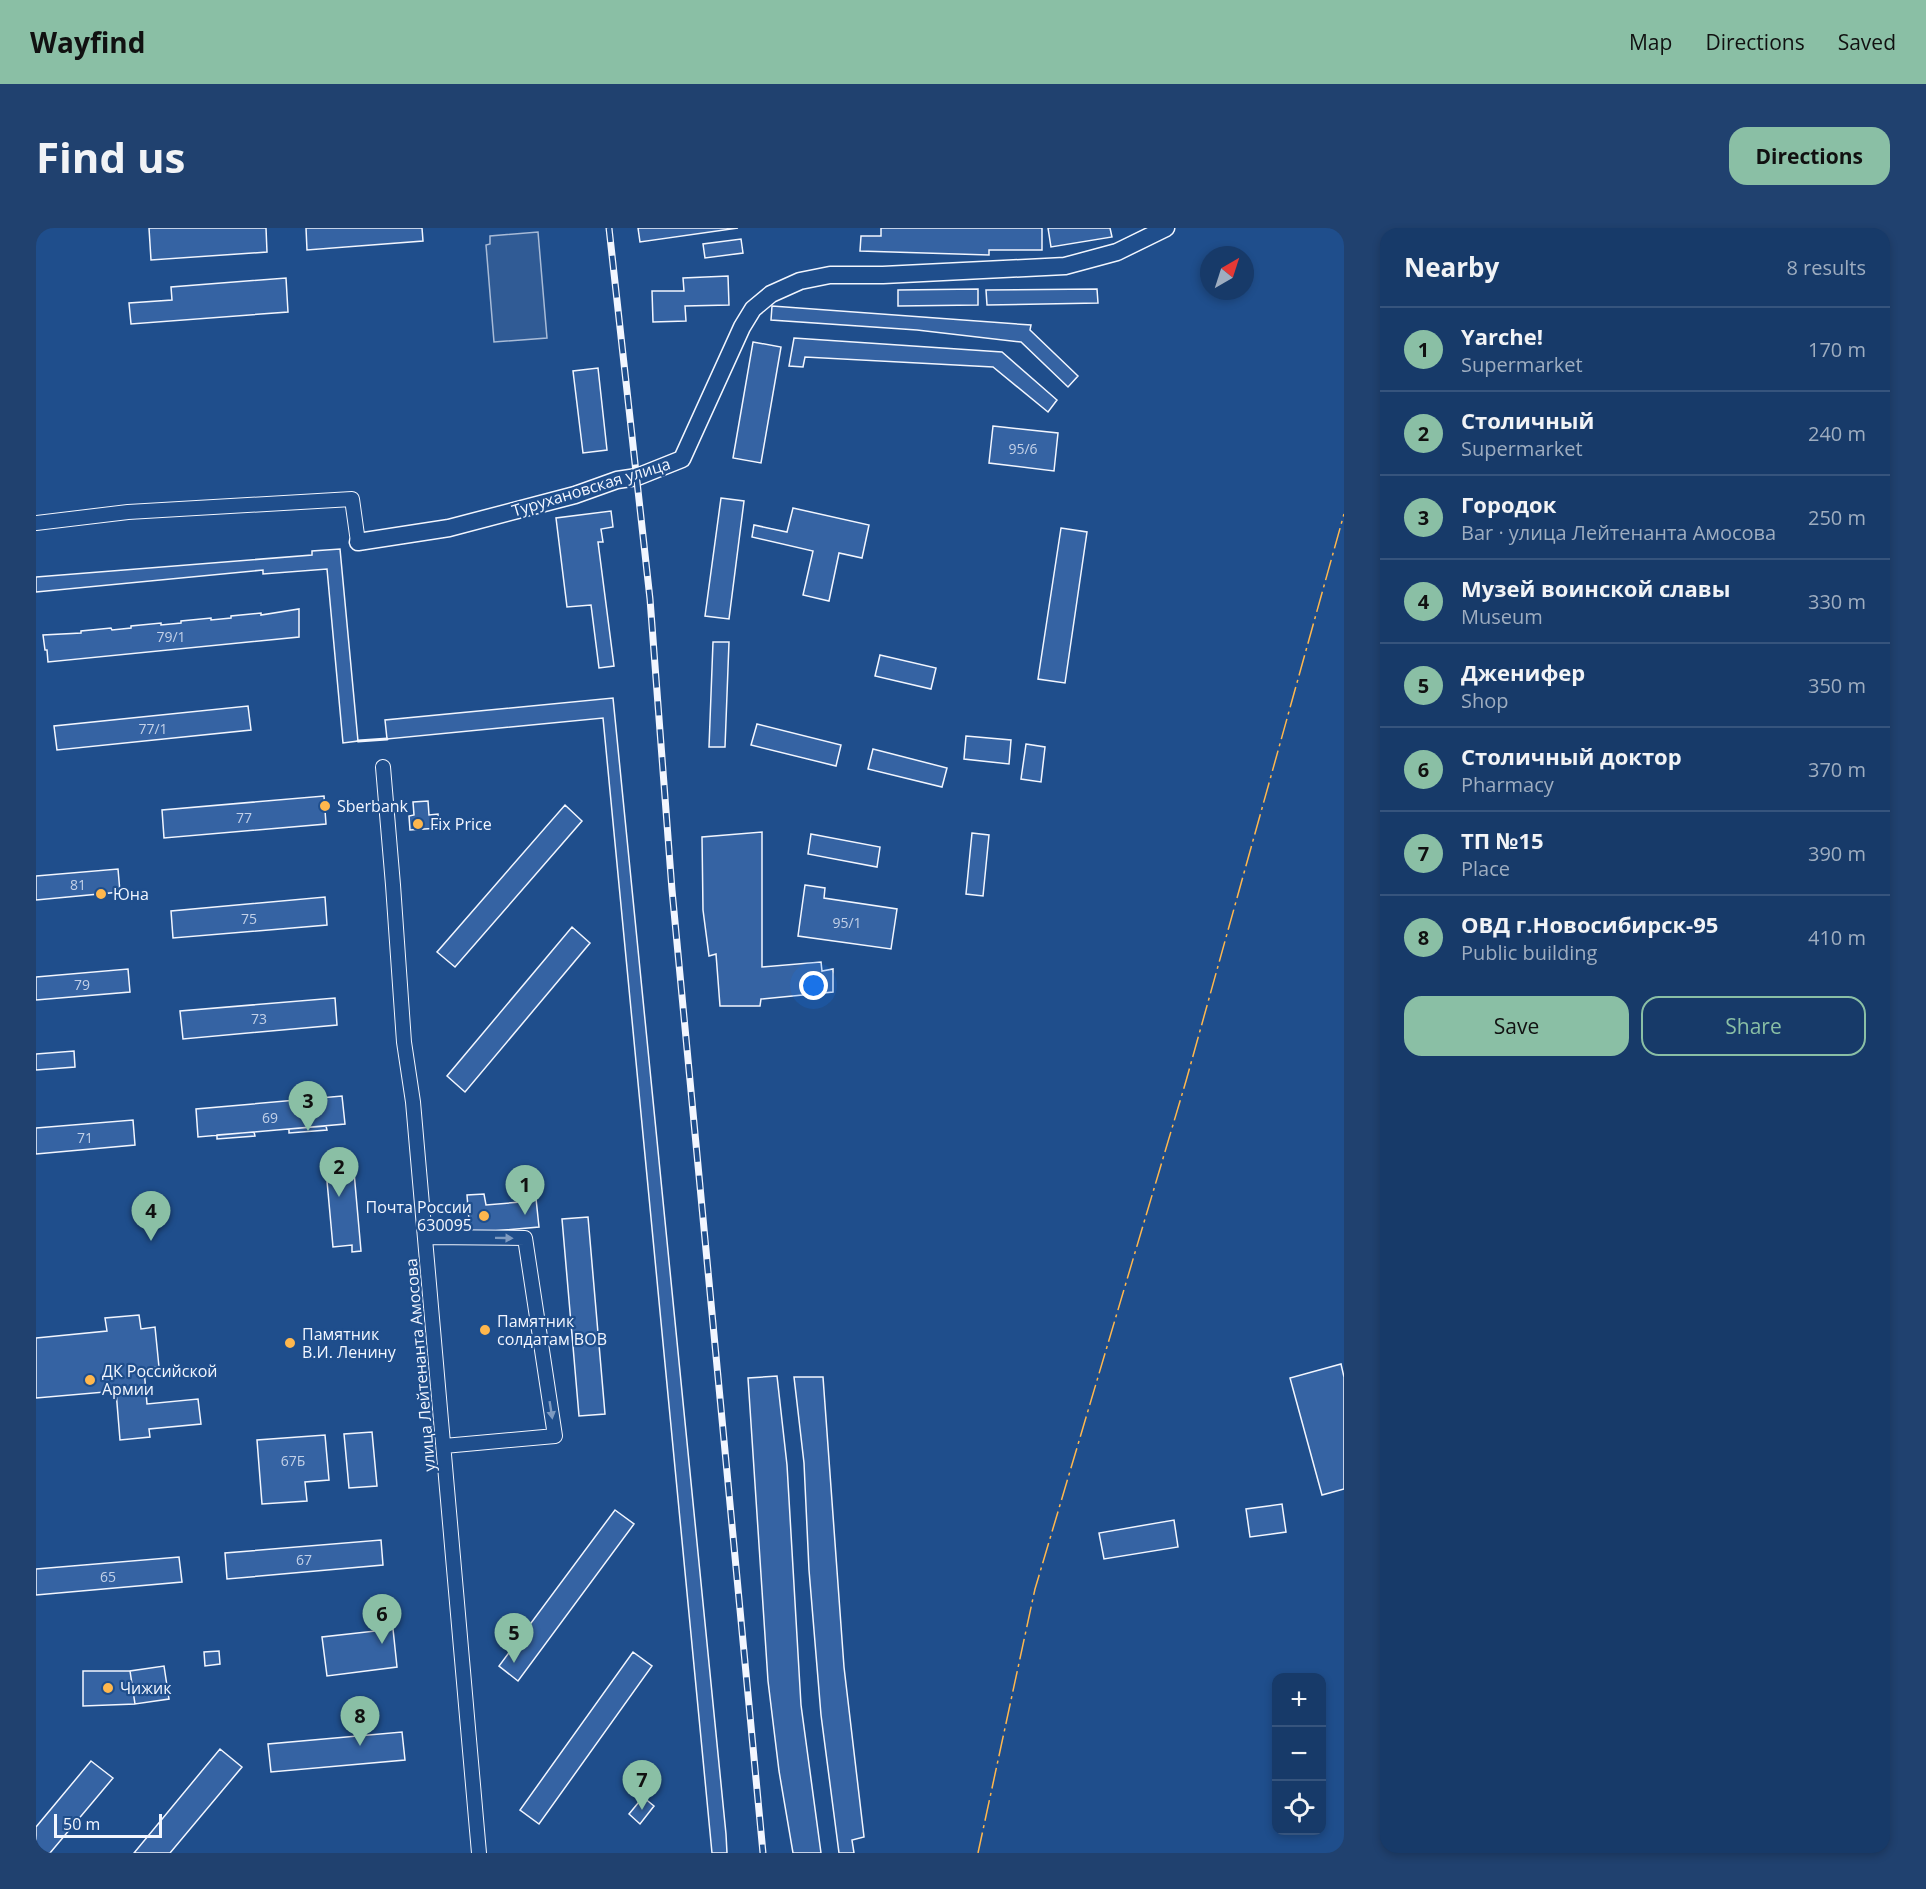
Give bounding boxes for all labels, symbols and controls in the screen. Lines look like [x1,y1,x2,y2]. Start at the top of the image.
text: Wayfind [30,23,145,61]
text: Map [1629,28,1672,56]
text: Directions [1705,28,1805,56]
text: Saved [1838,28,1896,56]
button: Directions [1729,127,1890,185]
text: Find us [36,128,185,185]
north arrow [1200,246,1254,300]
text: Nearby [1404,249,1499,285]
text: 8 results [1786,254,1866,281]
text: Yarche! [1461,321,1543,351]
text: 1 [1418,336,1429,363]
text: 170 m [1808,336,1866,363]
text: Supermarket [1461,351,1583,378]
text: Столичный [1461,405,1594,435]
text: 2 [1418,420,1429,447]
text: 240 m [1808,420,1866,447]
text: Supermarket [1461,435,1583,462]
house number: 95/6 [1008,439,1038,458]
street label: Турухановская улица [509,452,673,522]
text: Городок [1461,489,1556,519]
text: 3 [1418,504,1429,531]
text: 250 m [1808,504,1866,531]
text: Bar · улица Лейтенанта Амосова [1461,519,1776,546]
text: Музей воинской славы [1461,573,1730,603]
text: 4 [1418,588,1429,615]
text: 330 m [1808,588,1866,615]
text: Museum [1461,603,1543,630]
house number: 79/1 [156,627,186,646]
text: Дженифер [1461,657,1585,687]
text: 5 [1418,672,1429,699]
text: 350 m [1808,672,1866,699]
text: Shop [1461,687,1509,714]
house number: 77/1 [138,719,168,738]
text: Столичный доктор [1461,741,1682,771]
text: 6 [1418,756,1429,783]
text: 370 m [1808,756,1866,783]
text: Pharmacy [1461,771,1554,798]
place label: Sberbank [337,795,409,817]
marker: Sberbank [318,799,332,813]
house number: 77 [236,808,252,827]
place label: Fix Price [430,813,492,835]
marker: Fix Price [411,817,425,831]
text: ТП №15 [1461,825,1544,855]
text: 7 [1418,840,1429,867]
text: 390 m [1808,840,1866,867]
text: Place [1461,855,1510,882]
house number: 81 [70,875,86,894]
place label: Юна [113,883,149,905]
marker: Юна [94,887,108,901]
house number: 75 [241,909,257,928]
text: ОВД г.Новосибирск-95 [1461,909,1718,939]
house number: 95/1 [832,913,862,932]
text: 8 [1418,924,1429,951]
text: 410 m [1808,924,1866,951]
text: Public building [1461,939,1597,966]
your location [799,971,828,1000]
house number: 79 [74,975,90,994]
button: Save [1404,996,1629,1056]
button: Share [1641,996,1866,1056]
house number: 73 [251,1009,267,1028]
pin: 3 [288,1082,328,1131]
house number: 69 [262,1108,278,1127]
house number: 71 [77,1128,93,1147]
pin: 2 [320,1148,358,1197]
pin: 1 [506,1166,544,1215]
pin: 4 [132,1192,170,1241]
place label: Почта России 630095 [366,1196,472,1236]
marker: Почта России 630095 [477,1209,491,1223]
one-way arrow [495,1233,514,1243]
street label: улица Лейтенанта Амосова [400,1258,440,1472]
place label: Памятник солдатам ВОВ [497,1310,607,1350]
place label: Памятник В.И. Ленину [302,1323,397,1363]
marker: Памятник солдатам ВОВ [478,1323,492,1337]
marker: Памятник В.И. Ленину [283,1336,297,1350]
place label: ДК Российской Армии [102,1360,218,1400]
marker: ДК Российской Армии [83,1373,97,1387]
one-way arrow [547,1401,556,1420]
house number: 67Б [281,1451,305,1470]
house number: 67 [296,1550,312,1569]
house number: 65 [100,1567,116,1586]
pin: 6 [362,1594,402,1644]
pin: 5 [494,1614,534,1663]
map controls [1272,1673,1326,1835]
button: + [1272,1673,1326,1727]
place label: Чижик [120,1677,172,1699]
marker: Чижик [101,1681,115,1695]
pin: 8 [340,1696,380,1746]
button: − [1272,1727,1326,1781]
pin: 7 [622,1760,662,1810]
button: locate [1272,1781,1326,1835]
scale bar [54,1811,162,1838]
text: 50 m [63,1813,100,1835]

